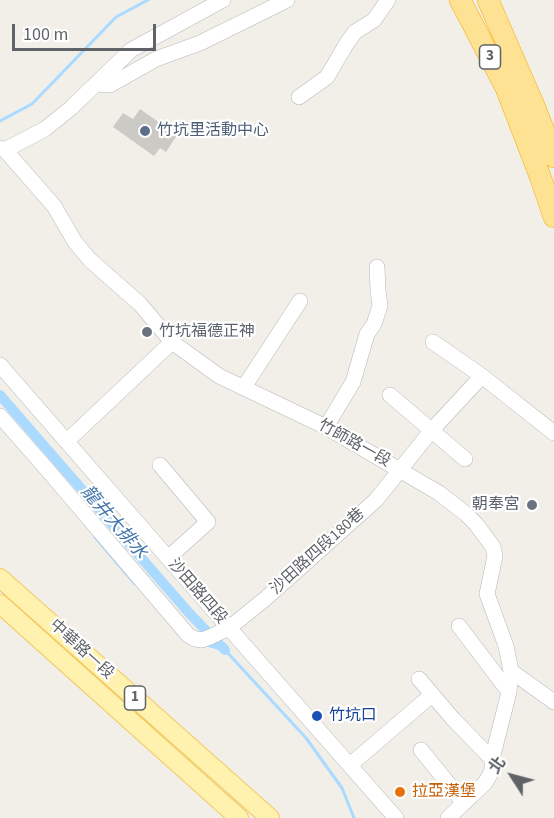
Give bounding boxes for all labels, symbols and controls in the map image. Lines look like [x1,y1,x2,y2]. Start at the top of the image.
scale bar [15,12,159,50]
text: 100 m [23,22,68,47]
road number: 3 [480,45,500,69]
place label: 竹坑里活動中心 [157,121,269,141]
marker: 竹坑里活動中心 [138,124,152,138]
place label: 竹坑福德正神 [159,322,255,342]
marker: 竹坑福德正神 [140,325,154,339]
street label: 竹師路一段 [314,416,394,472]
water label: 龍井大排水 [75,482,151,564]
place label: 朝奉宮 [472,495,520,515]
marker: 朝奉宮 [525,498,539,512]
street label: 沙田路四段180巷 [267,505,369,599]
street label: 沙田路四段 [164,556,230,628]
street label: 中華路一段 [45,616,117,684]
road number: 1 [124,686,146,710]
place label: 竹坑口 [329,706,377,726]
marker: 竹坑口 [310,709,324,723]
north arrow [482,746,542,806]
text: 北 [484,752,511,778]
place label: 拉亞漢堡 [412,782,476,802]
marker: 拉亞漢堡 [393,785,407,799]

